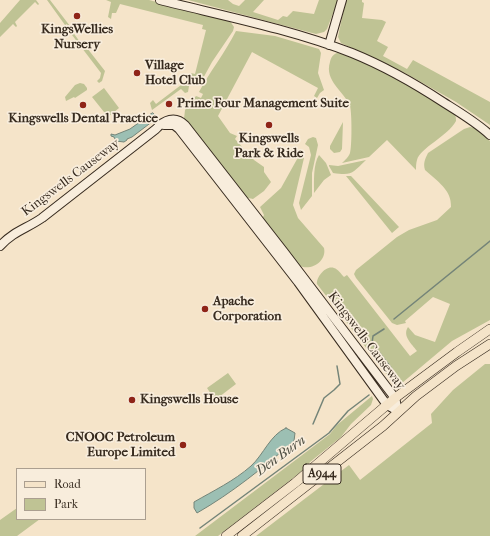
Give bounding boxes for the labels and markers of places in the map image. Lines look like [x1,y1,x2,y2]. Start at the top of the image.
marker: KingsWellies Nursery [72,11,82,21]
place label: KingsWellies Nursery [41,22,113,53]
place label: Village Hotel Club [145,58,205,89]
marker: Village Hotel Club [132,68,142,78]
place label: Prime Four Management Suite [177,96,349,112]
marker: Prime Four Management Suite [164,99,174,109]
marker: Kingswells Dental Practice [78,100,88,110]
place label: Kingswells Dental Practice [8,111,158,127]
marker: Kingswells Park & Ride [264,120,274,130]
place label: Kingswells Park & Ride [235,131,303,162]
place label: Apache Corporation [213,294,282,325]
marker: Apache Corporation [200,304,210,314]
place label: Kingswells House [140,392,238,408]
marker: Kingswells House [127,395,137,405]
place label: CNOOC Petroleum Europe Limited [66,430,175,461]
marker: CNOOC Petroleum Europe Limited [178,440,188,450]

